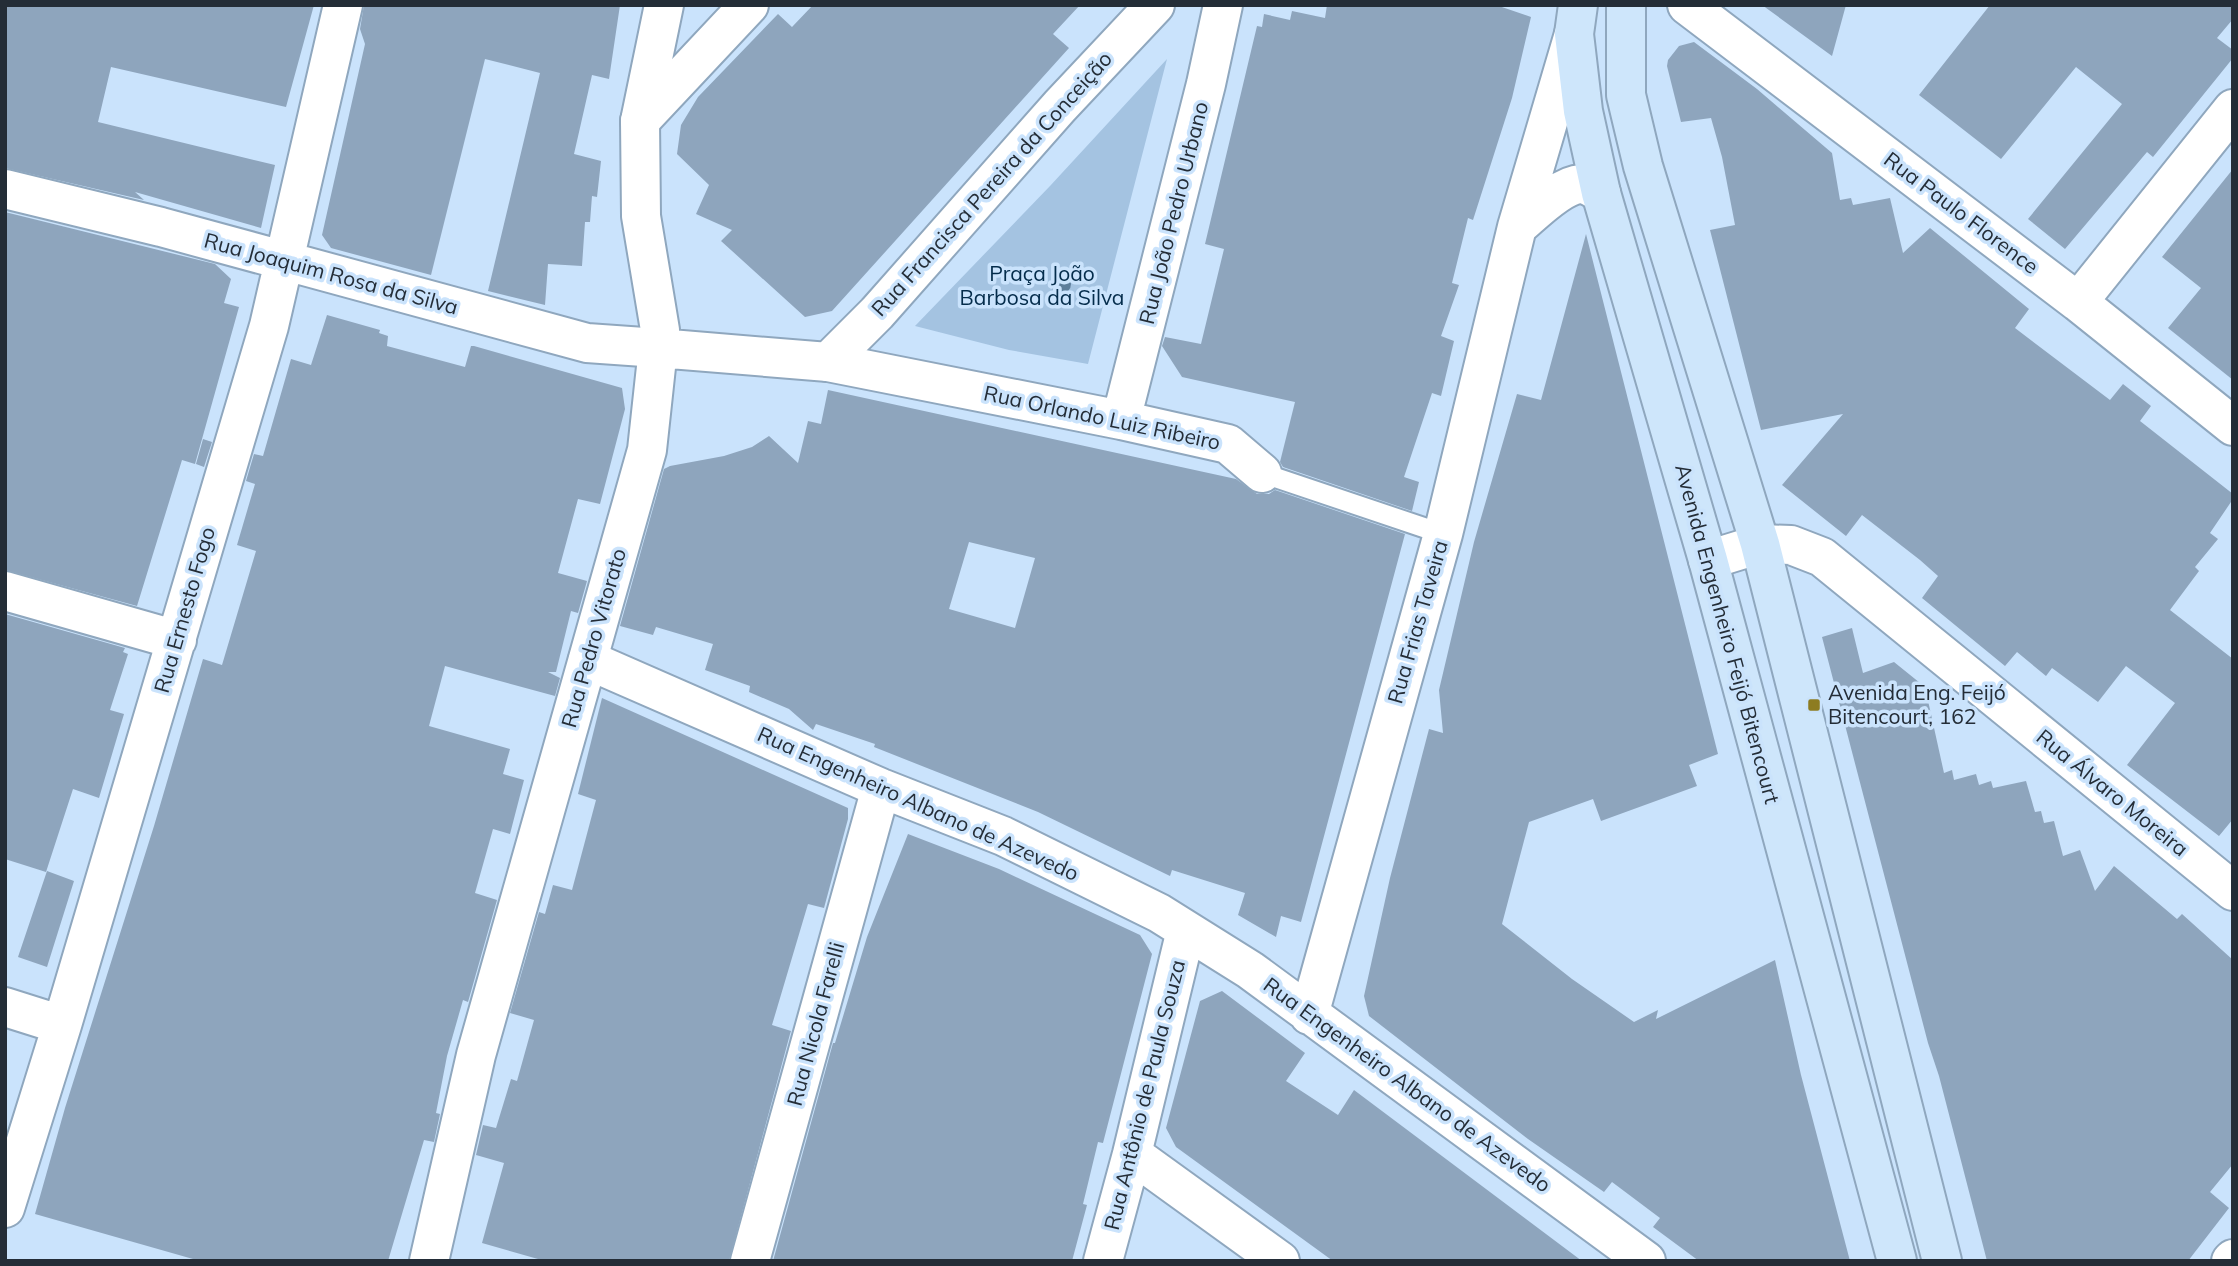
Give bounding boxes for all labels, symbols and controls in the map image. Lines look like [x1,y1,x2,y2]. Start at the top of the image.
street label: Rua Francisca Pereira da Conceição [865,46,1117,321]
street label: Rua João Pedro Urbano [1133,99,1213,327]
street label: Rua Paulo Florence [1879,146,2044,279]
street label: Rua Joaquim Rosa da Silva [201,227,461,319]
park label: Praça João Barbosa da Silva [960,260,1124,310]
street label: Rua Orlando Luiz Ribeiro [981,379,1223,455]
street label: Avenida Engenheiro Feijó Bitencourt [1670,461,1786,806]
street label: Rua Ernesto Fogo [148,524,220,696]
street label: Rua Frias Taveira [1381,537,1453,706]
street label: Rua Pedro Vitorato [555,545,631,730]
place label: Avenida Eng. Feijó Bitencourt, 162 [1828,679,2006,729]
marker: Avenida Eng. Feijó Bitencourt, 162 [1806,697,1822,713]
street label: Rua Engenheiro Albano de Azevedo [754,720,1083,886]
street label: Rua Álvaro Moreira [2032,723,2194,861]
street label: Rua Nicola Farelli [781,939,849,1109]
street label: Rua Antônio de Paula Souza [1098,957,1190,1233]
street label: Rua Engenheiro Albano de Azevedo [1259,971,1556,1197]

